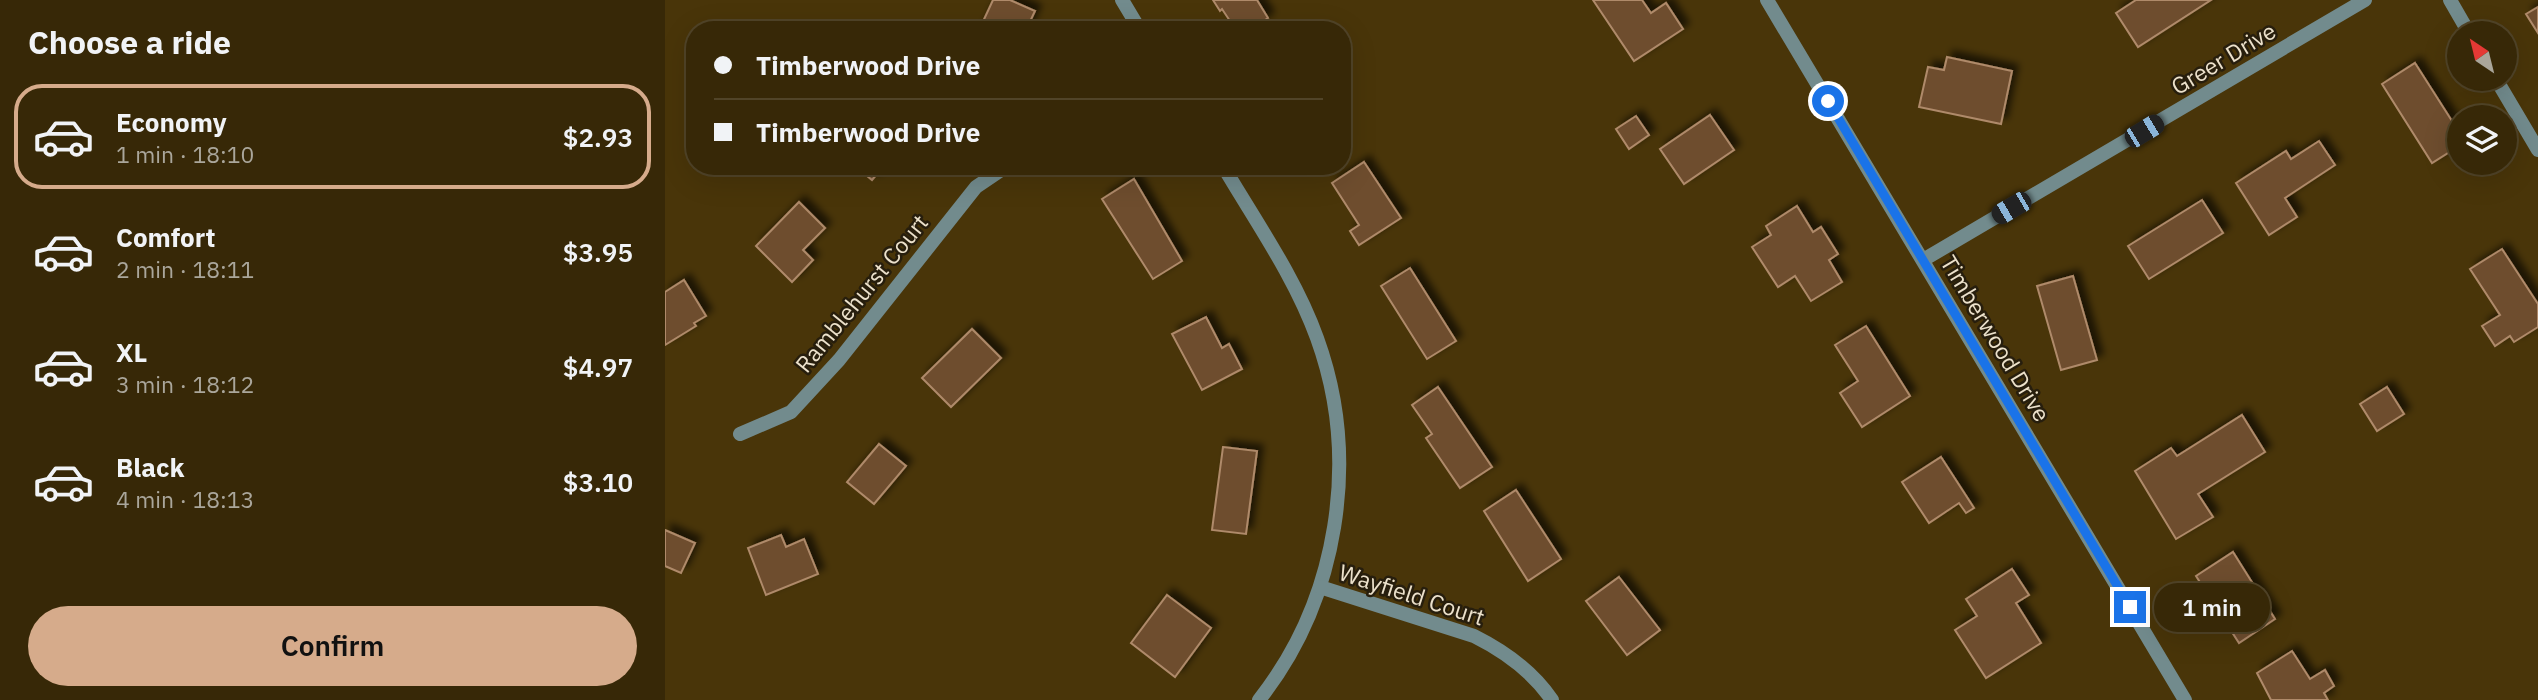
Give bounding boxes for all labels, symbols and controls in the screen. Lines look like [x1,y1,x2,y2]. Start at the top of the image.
street label: Greer Drive [2165,15,2281,101]
text: Choose a ride [28,21,231,63]
north arrow [2447,21,2517,91]
map controls [2447,21,2517,175]
text: Timberwood Drive [756,48,980,82]
route start [1812,85,1844,117]
icon: car [32,105,95,168]
text: Economy [116,105,227,139]
button: layers [2447,105,2517,175]
car [2121,111,2168,151]
text: Timberwood Drive [756,115,980,149]
text: $2.93 [563,120,633,154]
text: 1 min · 18:10 [116,139,254,169]
car [1988,188,2035,228]
street label: Ramblehurst Court [788,208,934,378]
icon: car [32,220,95,283]
text: Comfort [116,220,215,254]
text: $3.95 [563,235,633,269]
street label: Timberwood Drive [1934,249,2058,427]
text: 2 min · 18:11 [116,254,254,284]
icon: car [32,335,95,398]
text: XL [116,335,147,369]
text: $4.97 [563,350,633,384]
text: 3 min · 18:12 [116,369,254,399]
icon: car [32,450,95,513]
text: Black [116,450,184,484]
text: $3.10 [563,465,633,499]
text: 4 min · 18:13 [116,484,254,514]
street label: Wayfield Court [1335,556,1489,632]
callout: 1 min [2155,582,2270,632]
route end [2114,591,2146,623]
text: 1 min [2182,592,2242,622]
button: Confirm [28,606,637,686]

